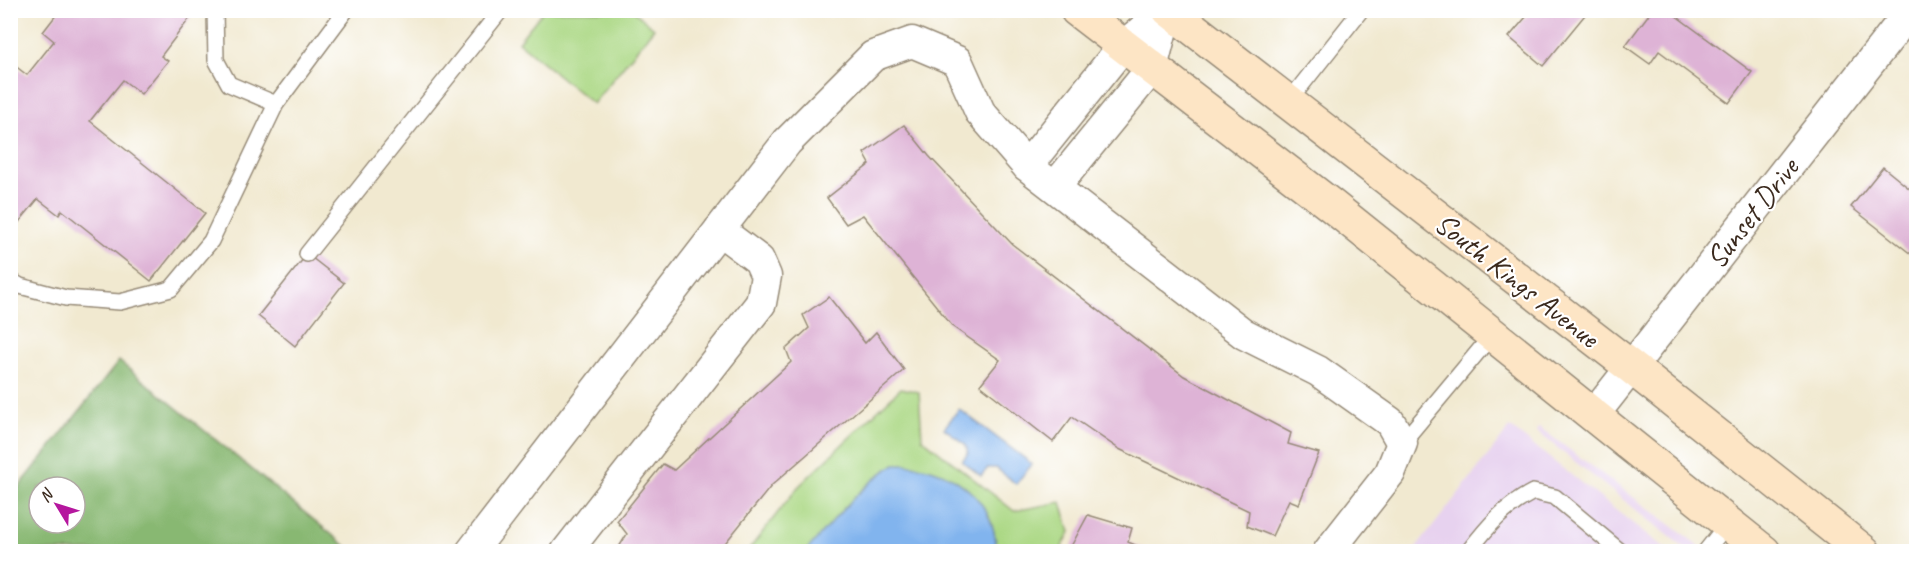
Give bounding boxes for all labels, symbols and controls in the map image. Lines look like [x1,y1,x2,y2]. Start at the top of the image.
street label: Sunset Drive [1697,149,1808,276]
street label: South Kings Avenue [1427,204,1608,357]
north arrow [27,475,87,535]
text: N [35,484,59,506]

